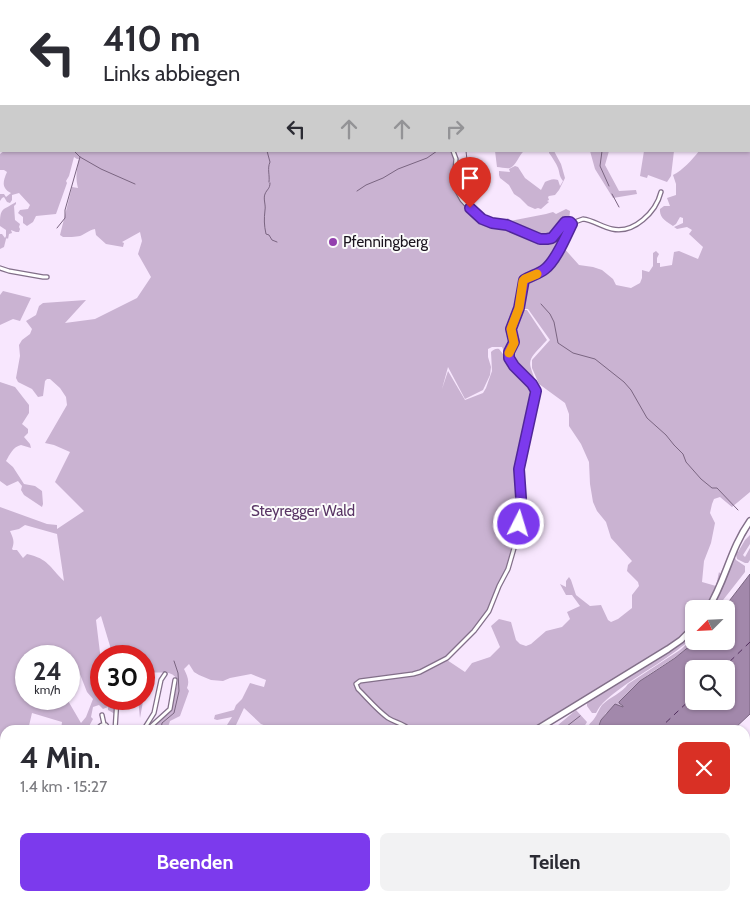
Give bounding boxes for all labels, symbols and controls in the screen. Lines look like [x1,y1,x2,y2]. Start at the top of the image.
text: 410 m [103,17,200,60]
icon: left [20,20,85,85]
text: Links abbiegen [103,60,240,87]
icon: left [282,115,310,143]
icon: ahead [335,115,363,143]
icon: ahead [388,115,416,143]
icon: right [441,115,469,143]
pin [449,157,491,208]
icon: arrive [456,164,484,192]
place label: Pfenningberg [343,233,429,251]
marker: Pfenningberg [327,236,339,248]
position arrow [492,497,544,549]
park label: Steyregger Wald [251,502,355,520]
north arrow [685,600,735,650]
map controls [685,600,735,710]
speed limit sign: 30 [90,645,155,710]
text: 24 [33,656,62,686]
button: search [685,660,735,710]
text: km/h [34,682,61,697]
text: 4 Min. [20,739,101,776]
button: close [678,742,730,794]
text: 1.4 km · 15:27 [20,777,107,796]
button: Beenden [20,833,370,891]
button: Teilen [380,833,730,891]

